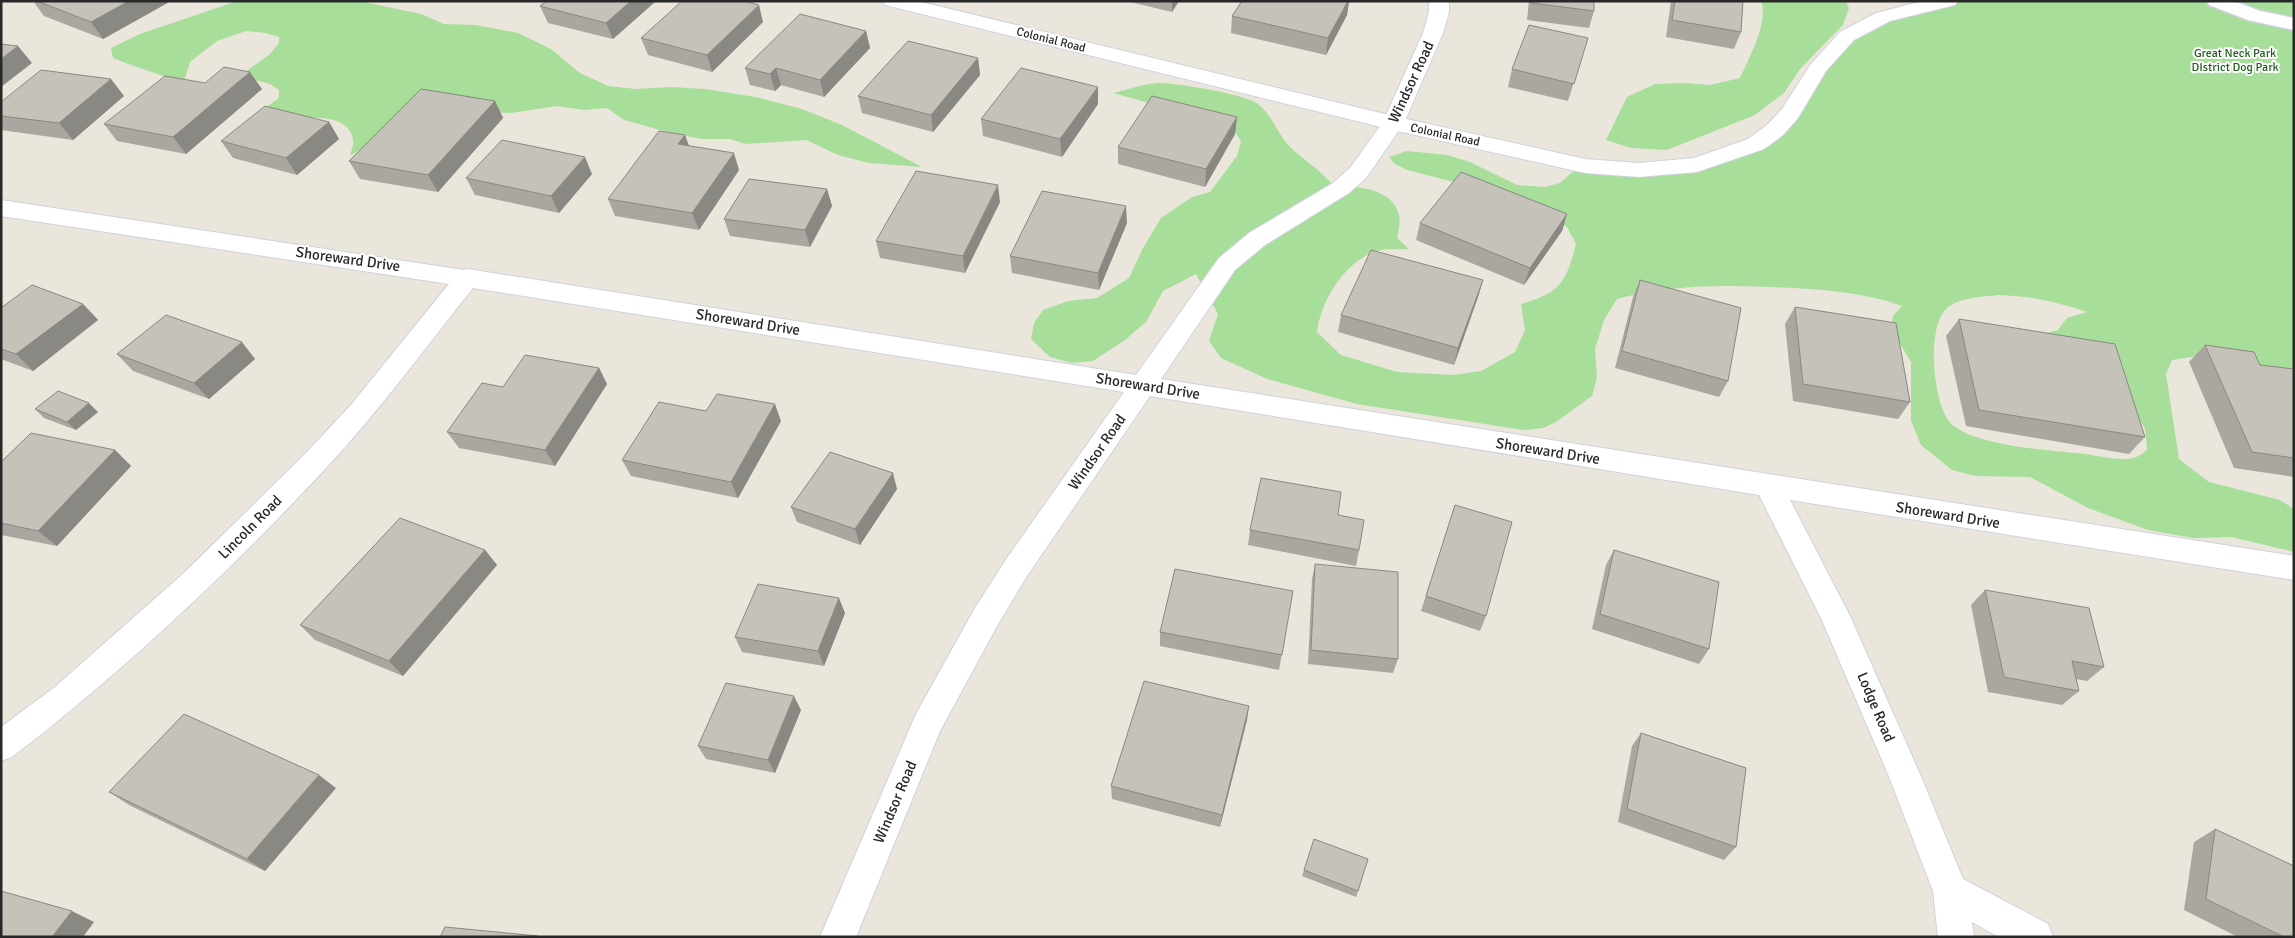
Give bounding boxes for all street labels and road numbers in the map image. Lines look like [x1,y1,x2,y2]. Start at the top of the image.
street label: Colonial Road [1015,24,1087,56]
street label: Windsor Road [1384,38,1438,126]
street label: Colonial Road [1409,120,1481,150]
street label: Shoreward Drive [295,243,401,275]
street label: Shoreward Drive [695,305,801,339]
street label: Shoreward Drive [1095,369,1201,403]
street label: Windsor Road [1064,411,1130,493]
street label: Shoreward Drive [1495,434,1601,468]
street label: Lincoln Road [214,491,286,563]
street label: Shoreward Drive [1895,498,2001,532]
street label: Lodge Road [1853,669,1899,745]
street label: Windsor Road [869,758,921,846]

